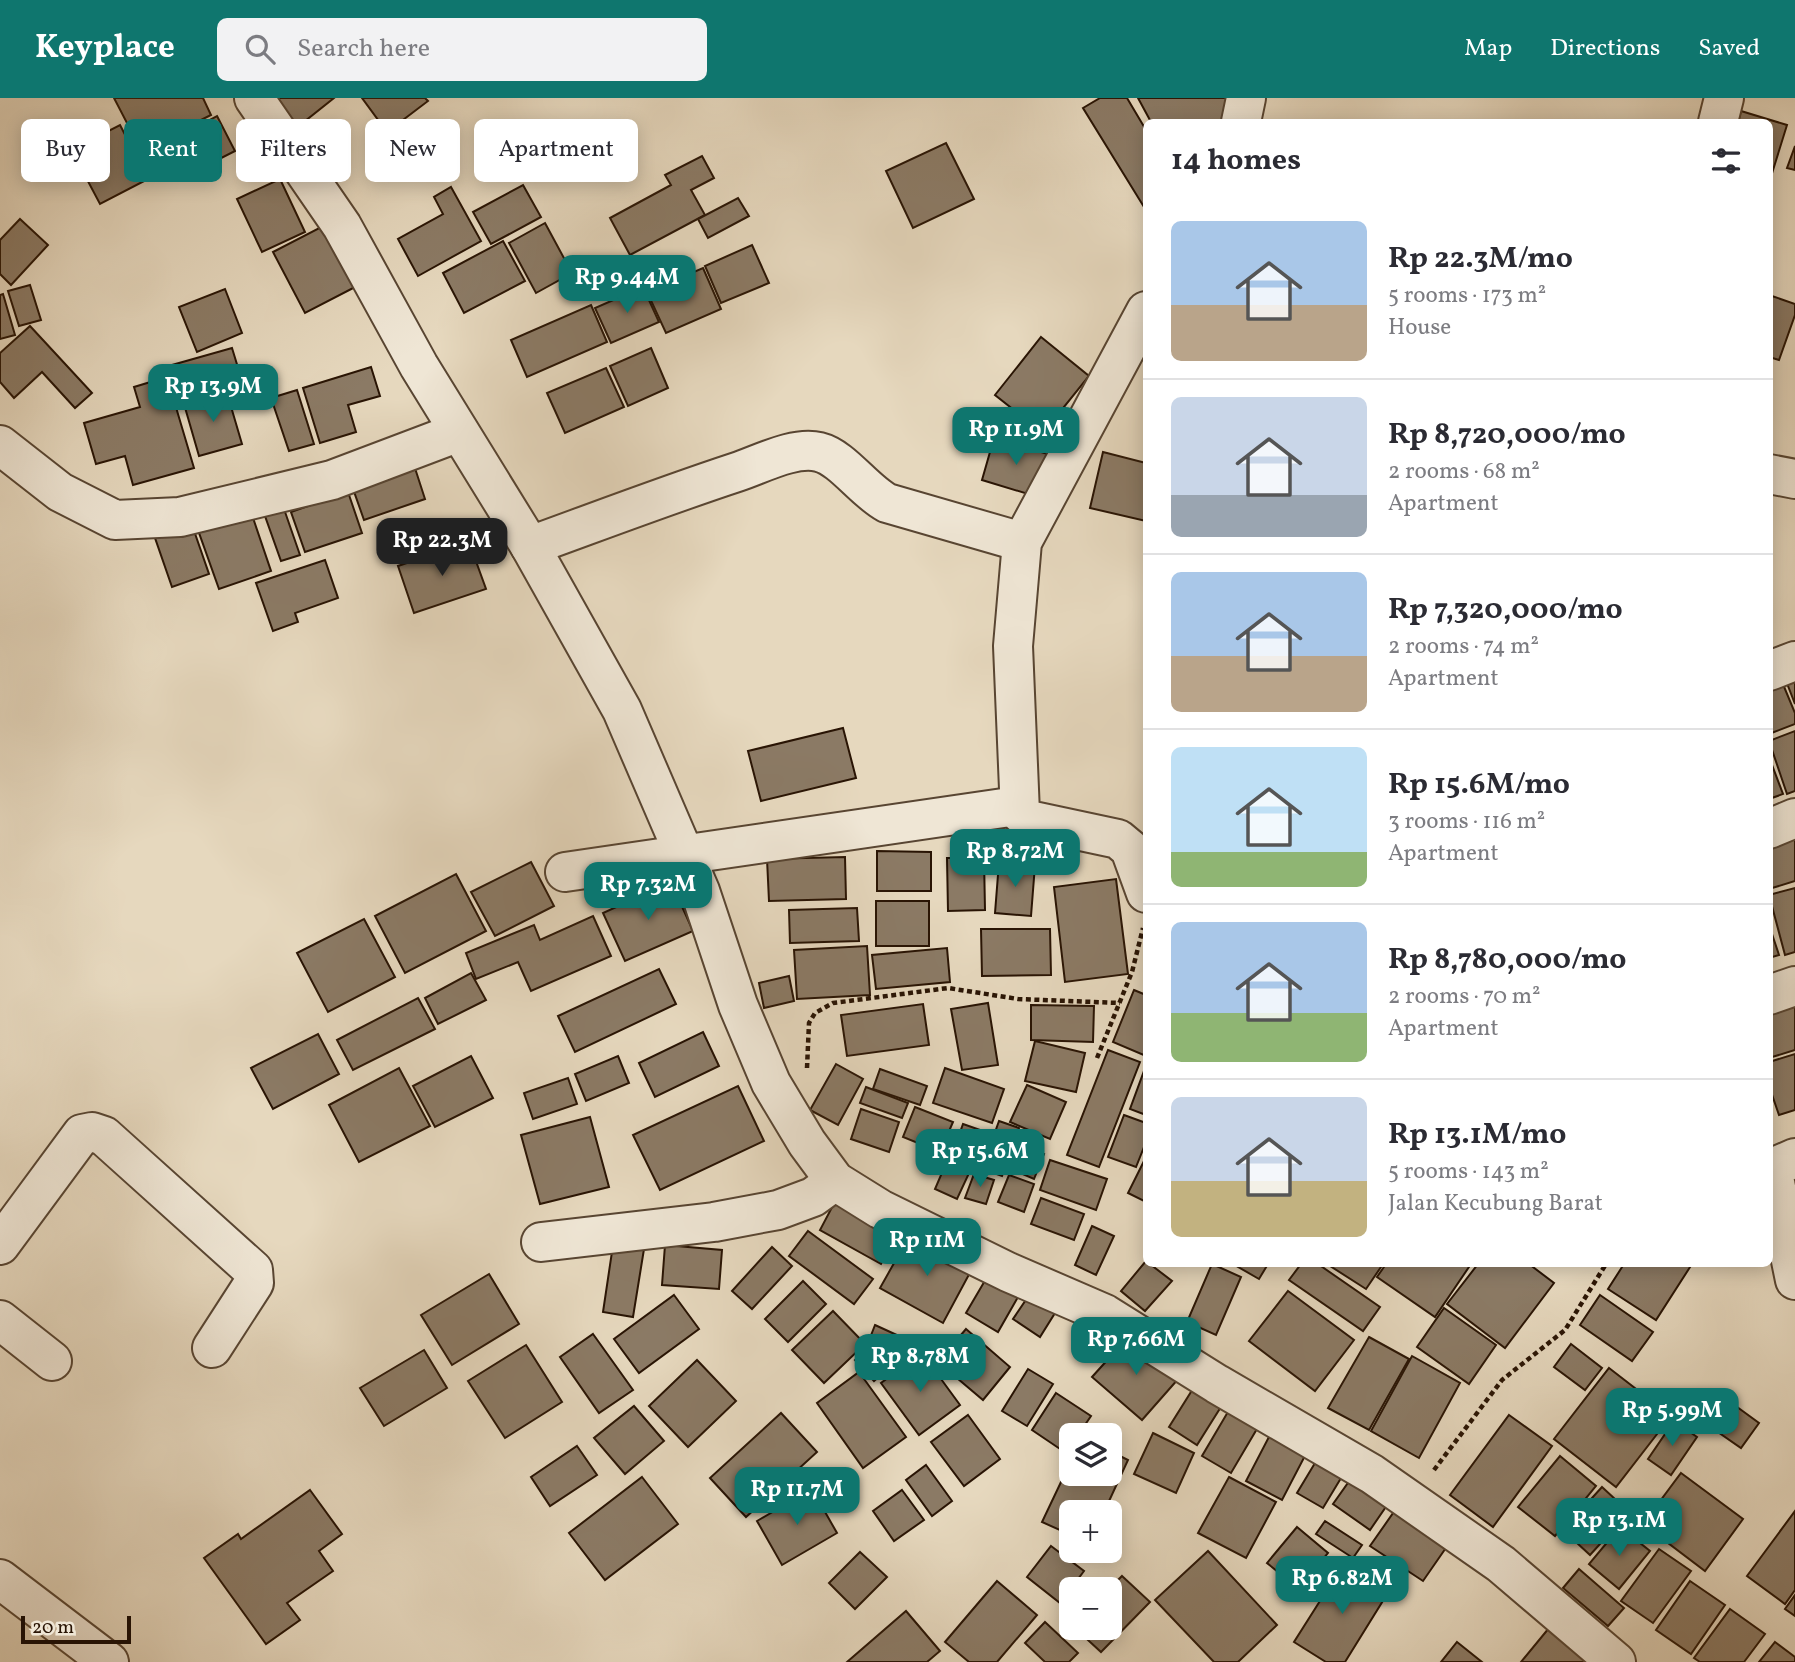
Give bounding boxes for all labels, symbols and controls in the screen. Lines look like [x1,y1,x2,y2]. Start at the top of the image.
search box [217,18,707,81]
text: Keyplace [35,26,175,72]
icon: search [241,30,279,68]
text: Search here [297,31,430,67]
text: Map [1464,32,1512,66]
text: Directions [1550,32,1660,66]
text: Saved [1698,32,1760,66]
chip: Buy [21,119,110,182]
chip: Rent [124,119,222,182]
chip: Filters [236,119,351,182]
chip: New [365,119,460,182]
chip: Apartment [474,119,638,182]
text: 14 homes [1171,140,1301,182]
icon: filters [1707,142,1745,180]
text: Rp 22.3M/mo [1388,238,1573,280]
icon: home [1227,249,1311,333]
pin: Rp 9.44M [555,256,699,315]
text: Rp 9.44M [575,262,679,294]
text: 5 rooms · 173 m² [1388,280,1546,312]
text: House [1388,312,1451,344]
pin: Rp 13.9M [141,364,285,424]
text: Rp 13.9M [164,371,262,403]
pin: Rp 11.9M [944,408,1088,467]
text: Rp 11.9M [968,414,1064,446]
text: Rp 8,720,000/mo [1388,414,1626,456]
icon: home [1227,425,1311,509]
text: 2 rooms · 68 m² [1388,456,1540,488]
text: Apartment [1388,488,1499,520]
pin: Rp 22.3M [370,518,514,578]
text: Rp 22.3M [392,525,492,557]
text: Rp 7,320,000/mo [1388,589,1623,631]
icon: home [1227,600,1311,684]
text: 2 rooms · 74 m² [1388,631,1539,663]
text: Apartment [1388,663,1499,695]
text: Rp 15.6M/mo [1388,764,1570,806]
icon: home [1227,775,1311,859]
text: 3 rooms · 116 m² [1388,806,1545,838]
pin: Rp 8.72M [943,830,1087,889]
text: Rp 8.72M [966,836,1064,868]
text: Apartment [1388,838,1499,870]
pin: Rp 7.32M [576,862,720,922]
text: Rp 7.32M [600,869,696,901]
text: Rp 8,780,000/mo [1388,939,1626,981]
icon: home [1227,950,1311,1034]
text: 2 rooms · 70 m² [1388,981,1541,1013]
text: Apartment [1388,1013,1499,1045]
text: Rp 13.1M/mo [1388,1114,1566,1156]
icon: home [1227,1125,1311,1209]
pin: Rp 15.6M [908,1130,1052,1189]
text: Rp 15.6M [932,1136,1028,1168]
text: 5 rooms · 143 m² [1388,1156,1549,1188]
text: Jalan Kecubung Barat [1388,1188,1603,1220]
pin: Rp 11M [870,1218,984,1278]
text: Rp 11M [889,1225,965,1257]
pin: Rp 7.66M [1064,1318,1208,1377]
text: Rp 7.66M [1087,1324,1185,1356]
pin: Rp 8.78M [848,1334,992,1394]
text: Rp 8.78M [871,1341,969,1373]
pin: Rp 5.99M [1600,1388,1744,1448]
text: Rp 5.99M [1622,1395,1722,1427]
map controls [1059,1423,1122,1640]
button: layers [1059,1423,1122,1486]
pin: Rp 11.7M [725,1468,869,1527]
text: Rp 11.7M [751,1474,843,1506]
pin: Rp 13.1M [1547,1498,1691,1558]
button: + [1059,1500,1122,1563]
text: Rp 13.1M [1572,1505,1666,1537]
pin: Rp 6.82M [1270,1556,1414,1616]
text: Rp 6.82M [1292,1563,1392,1595]
button: − [1059,1577,1122,1640]
scale bar [21,1613,131,1645]
text: 20 m [32,1615,74,1641]

